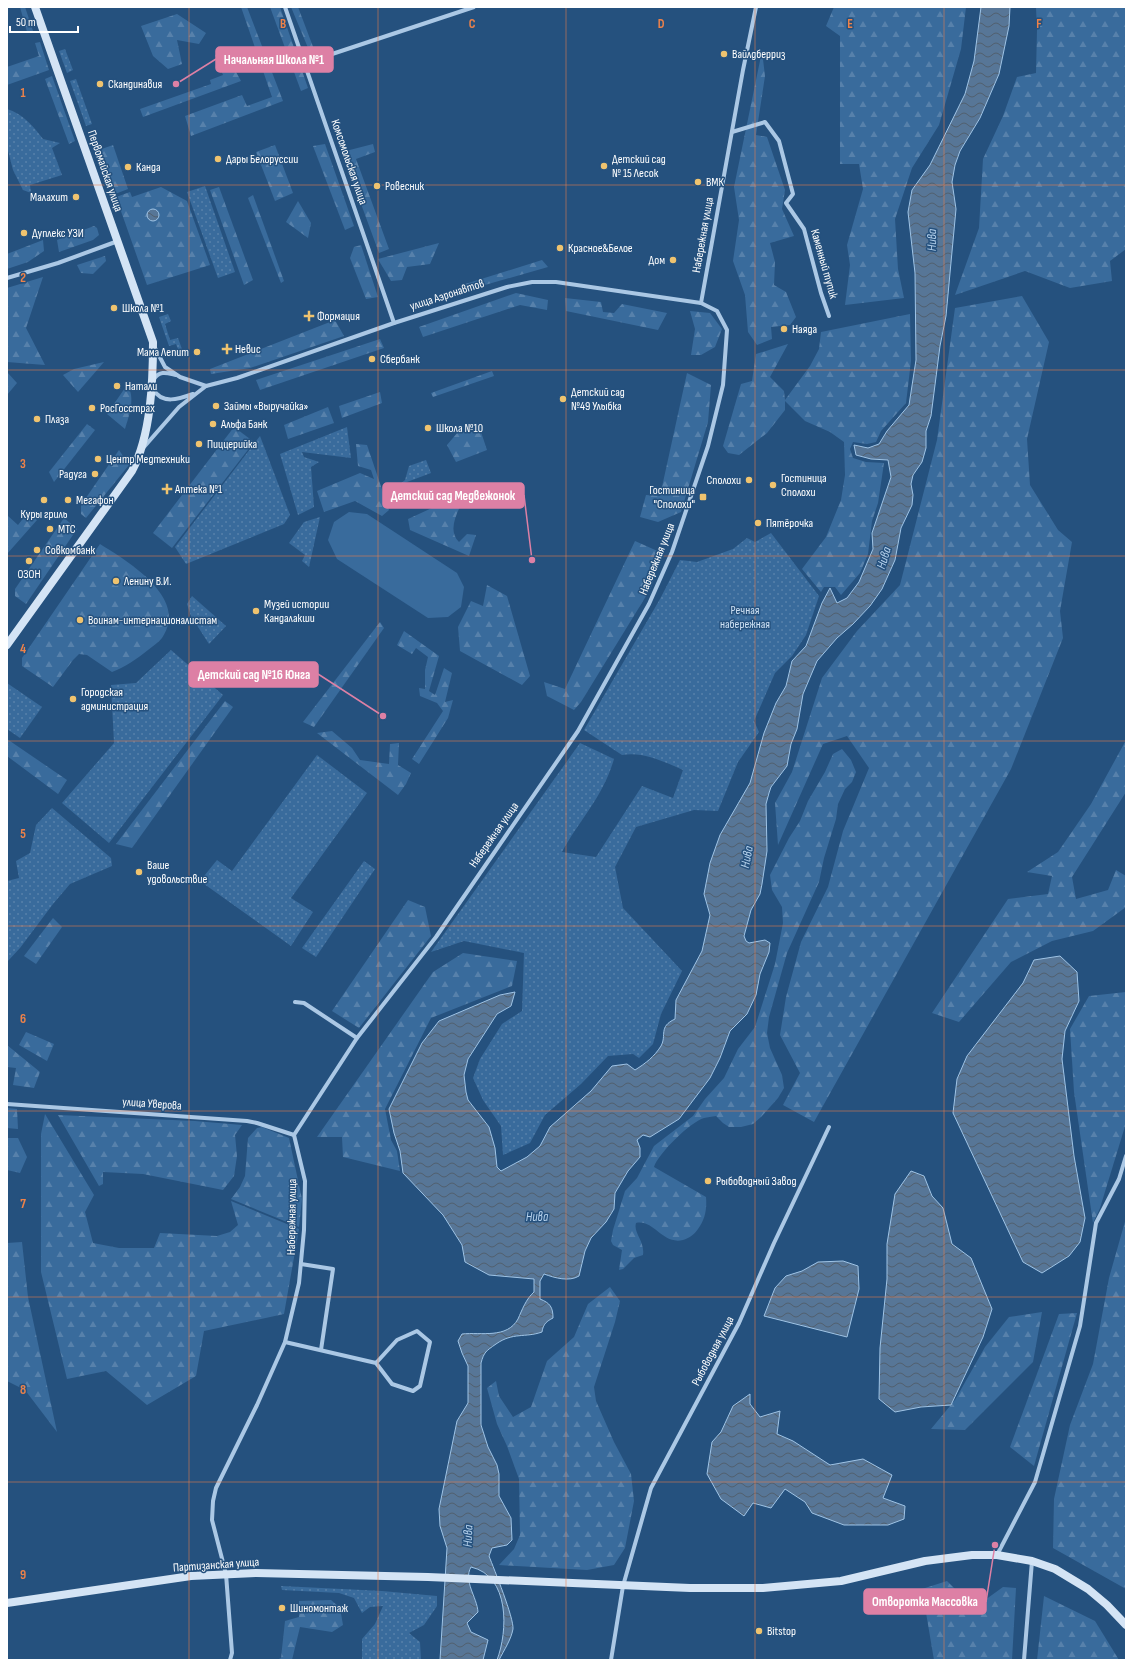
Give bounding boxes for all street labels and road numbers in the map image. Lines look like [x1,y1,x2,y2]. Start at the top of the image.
street label: Комсомольская улица [327,117,371,207]
street label: Первомайская улица [84,128,126,214]
street label: Набережная улица [689,196,717,274]
street label: Каменный тупик [807,228,841,301]
street label: улица Аэронавтов [408,276,486,314]
street label: Набережная улица [636,520,678,597]
street label: Набережная улица [466,799,522,871]
street label: улица Уверова [122,1094,183,1114]
street label: Набережная улица [284,1178,300,1255]
street label: Рыбоводная улица [688,1313,738,1388]
street label: Партизанская улица [172,1554,260,1575]

